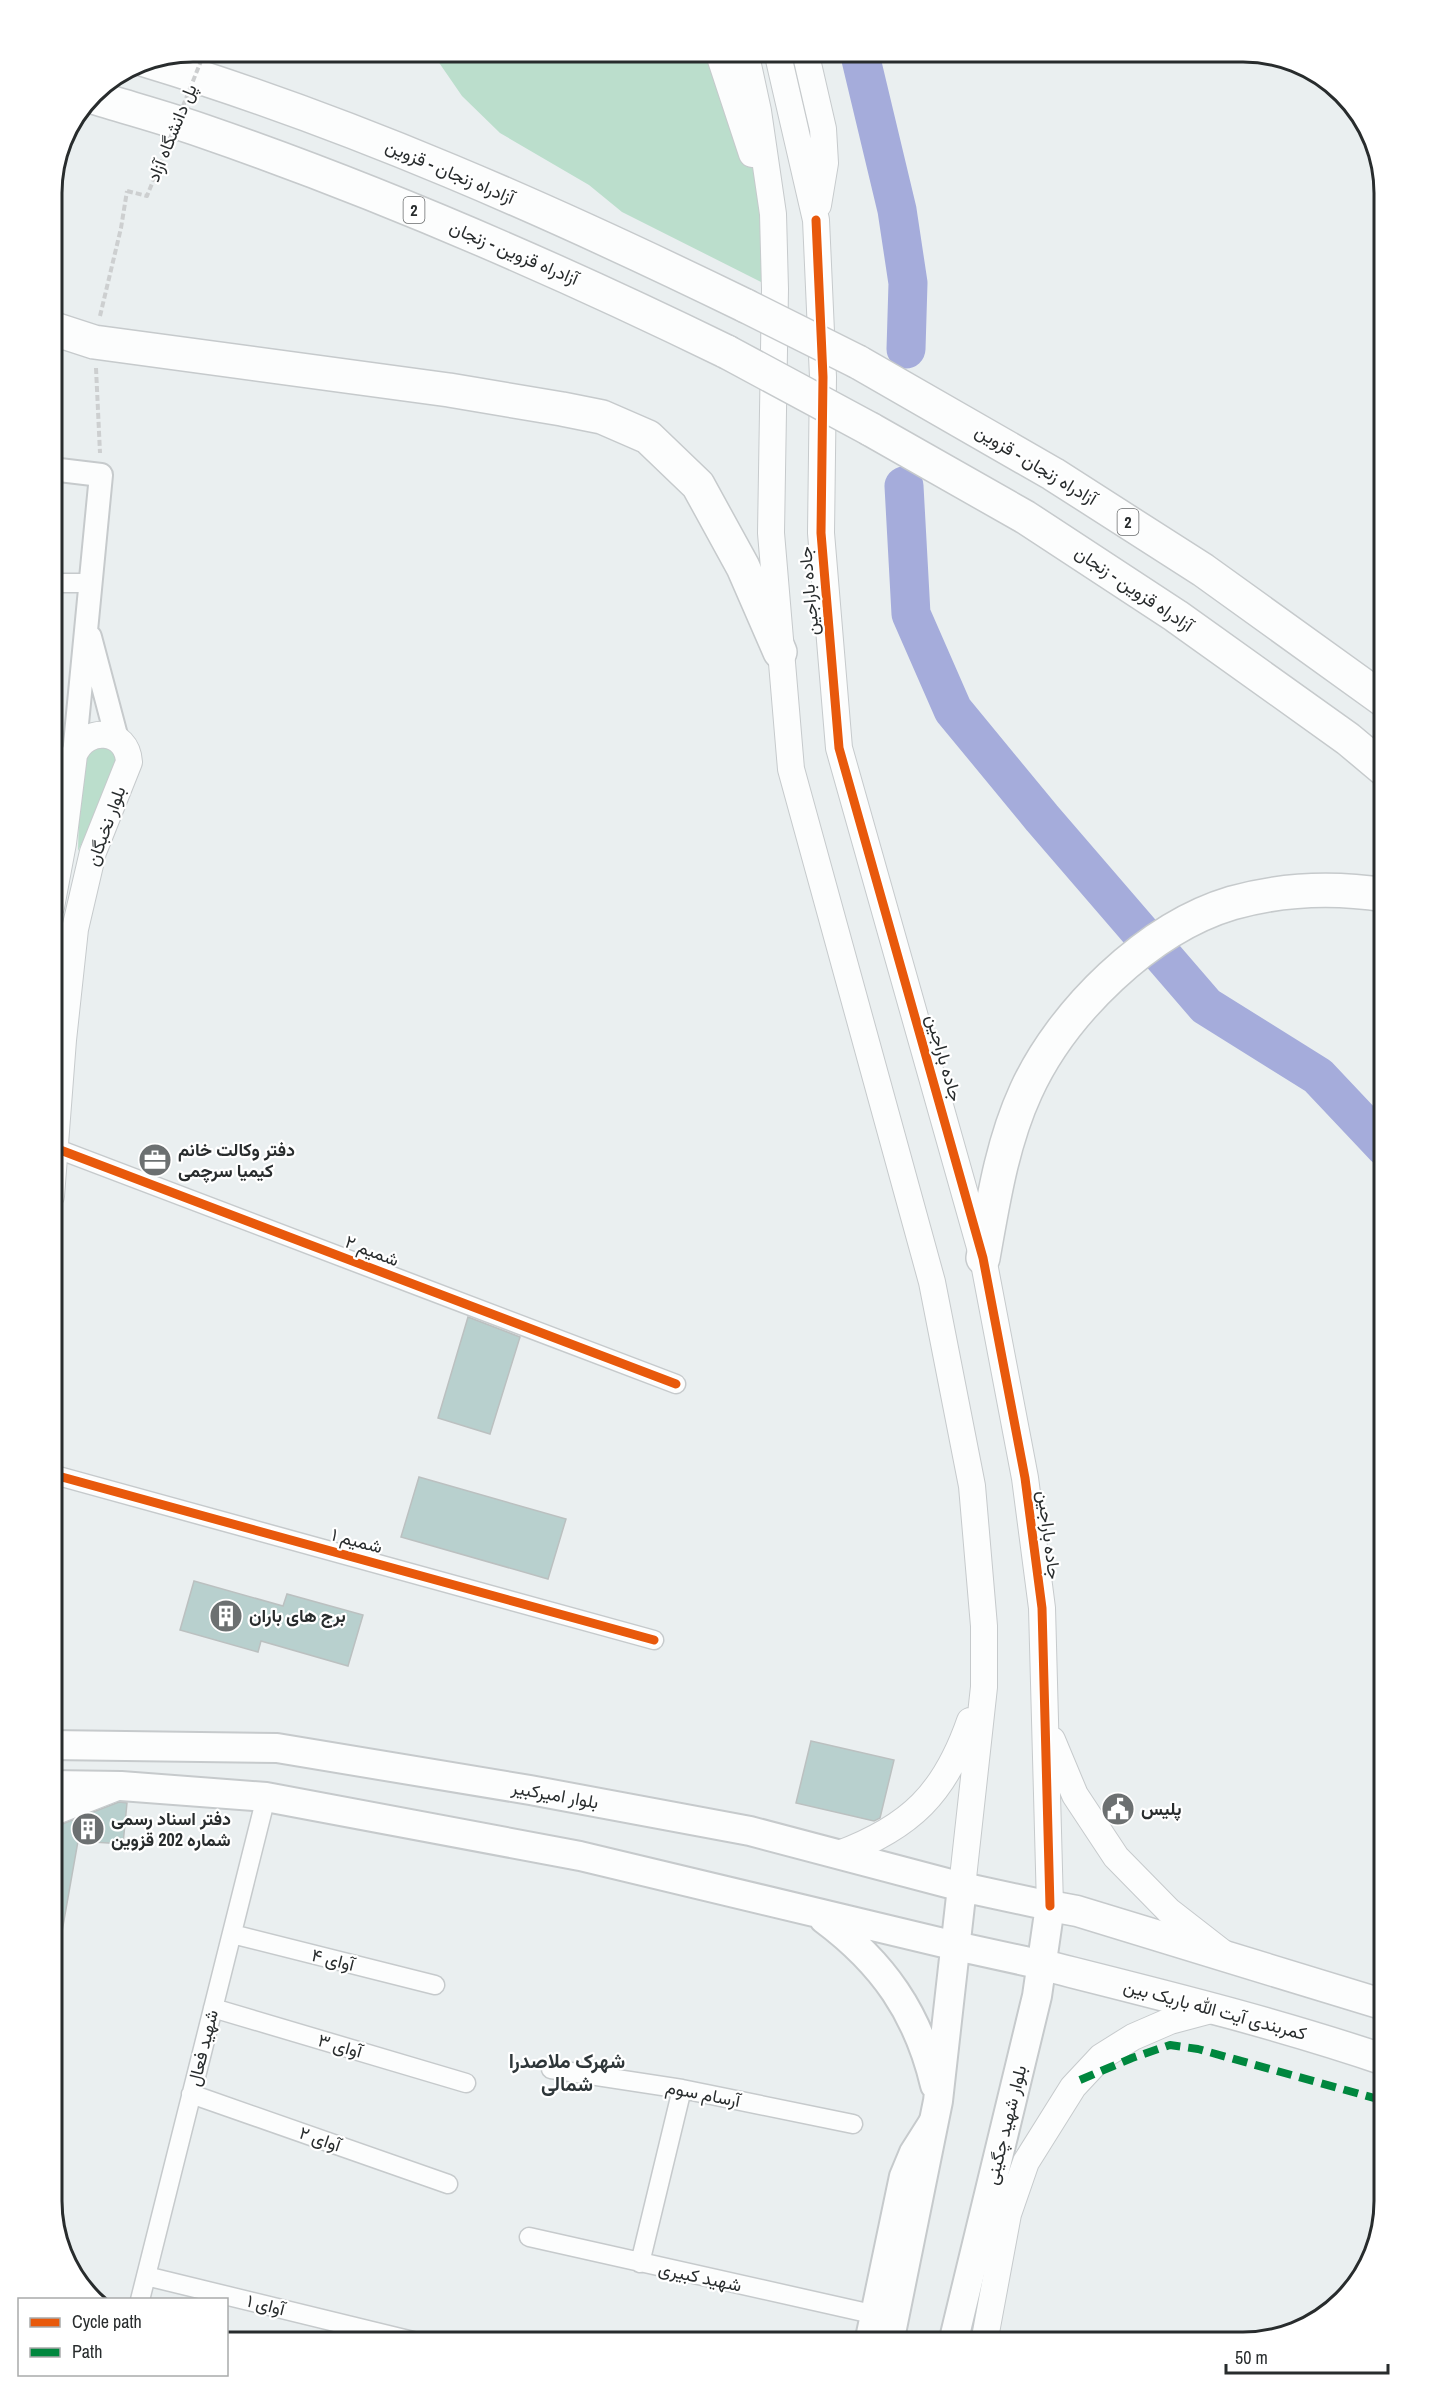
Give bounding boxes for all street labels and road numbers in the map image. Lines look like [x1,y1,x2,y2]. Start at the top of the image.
street label: پل دانشگاه آزاد [141,80,203,186]
street label: آزادراه زنجان - قزوین [382,133,520,211]
road number: 2 [404,197,424,223]
street label: آزادراه قزوین - زنجان [446,214,584,292]
street label: آزادراه زنجان - قزوین [971,418,1103,512]
road number: 2 [1118,509,1138,535]
street label: آزادراه قزوین - زنجان [1070,540,1200,639]
street label: جاده باراجین [792,546,825,637]
street label: بلوار نخبگان [80,782,132,869]
street label: جاده باراجین [920,1012,969,1104]
street label: شمیم ۲ [342,1229,403,1272]
street label: جاده باراجین [1032,1489,1067,1581]
street label: شمیم ۱ [329,1522,385,1559]
street label: بلوار امیرکبیر [509,1774,601,1814]
street label: آوای ۴ [309,1942,359,1977]
street label: کمربندی آیت الله باریک بین [1121,1973,1309,2046]
street label: شهید فعال [181,2007,224,2089]
street label: آوای ۳ [315,2027,367,2064]
street label: بلوار شهید چگینی [979,2062,1032,2187]
street label: آرسام سوم [664,2074,744,2113]
street label: آوای ۲ [296,2120,346,2158]
street label: شهید کبیری [656,2256,744,2298]
street label: آوای ۱ [244,2288,290,2322]

